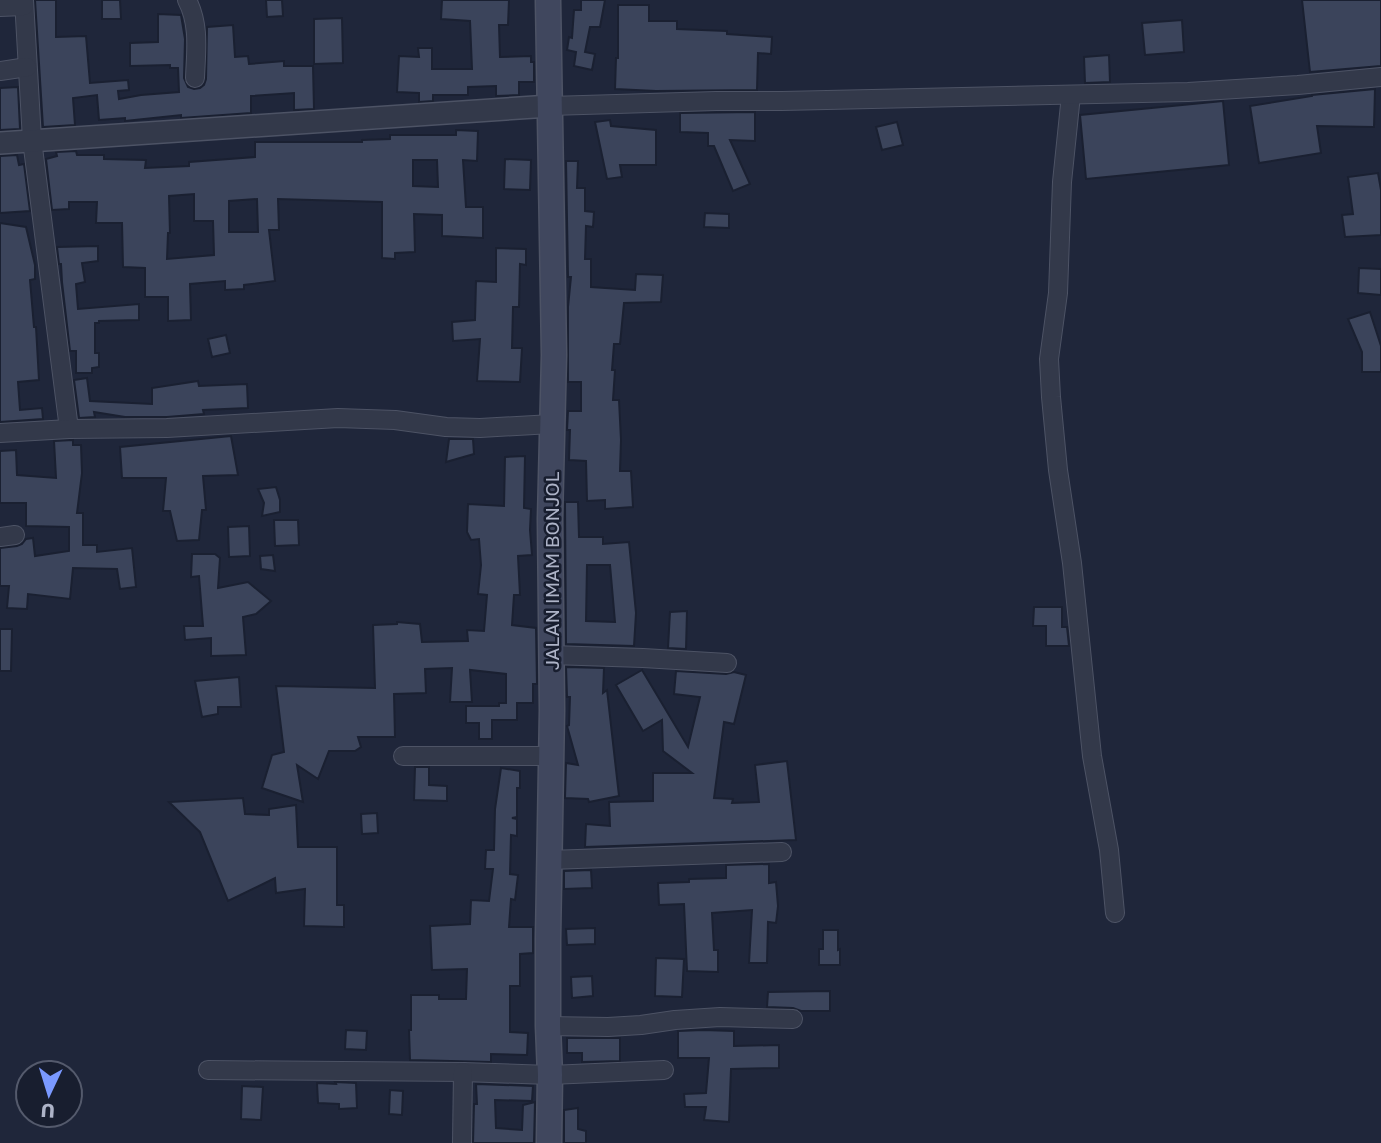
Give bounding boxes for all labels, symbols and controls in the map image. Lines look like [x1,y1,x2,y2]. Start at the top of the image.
street label: JALAN IMAM BONJOL [540,471,563,670]
north arrow [14,1059,84,1129]
text: U [40,1100,56,1123]

